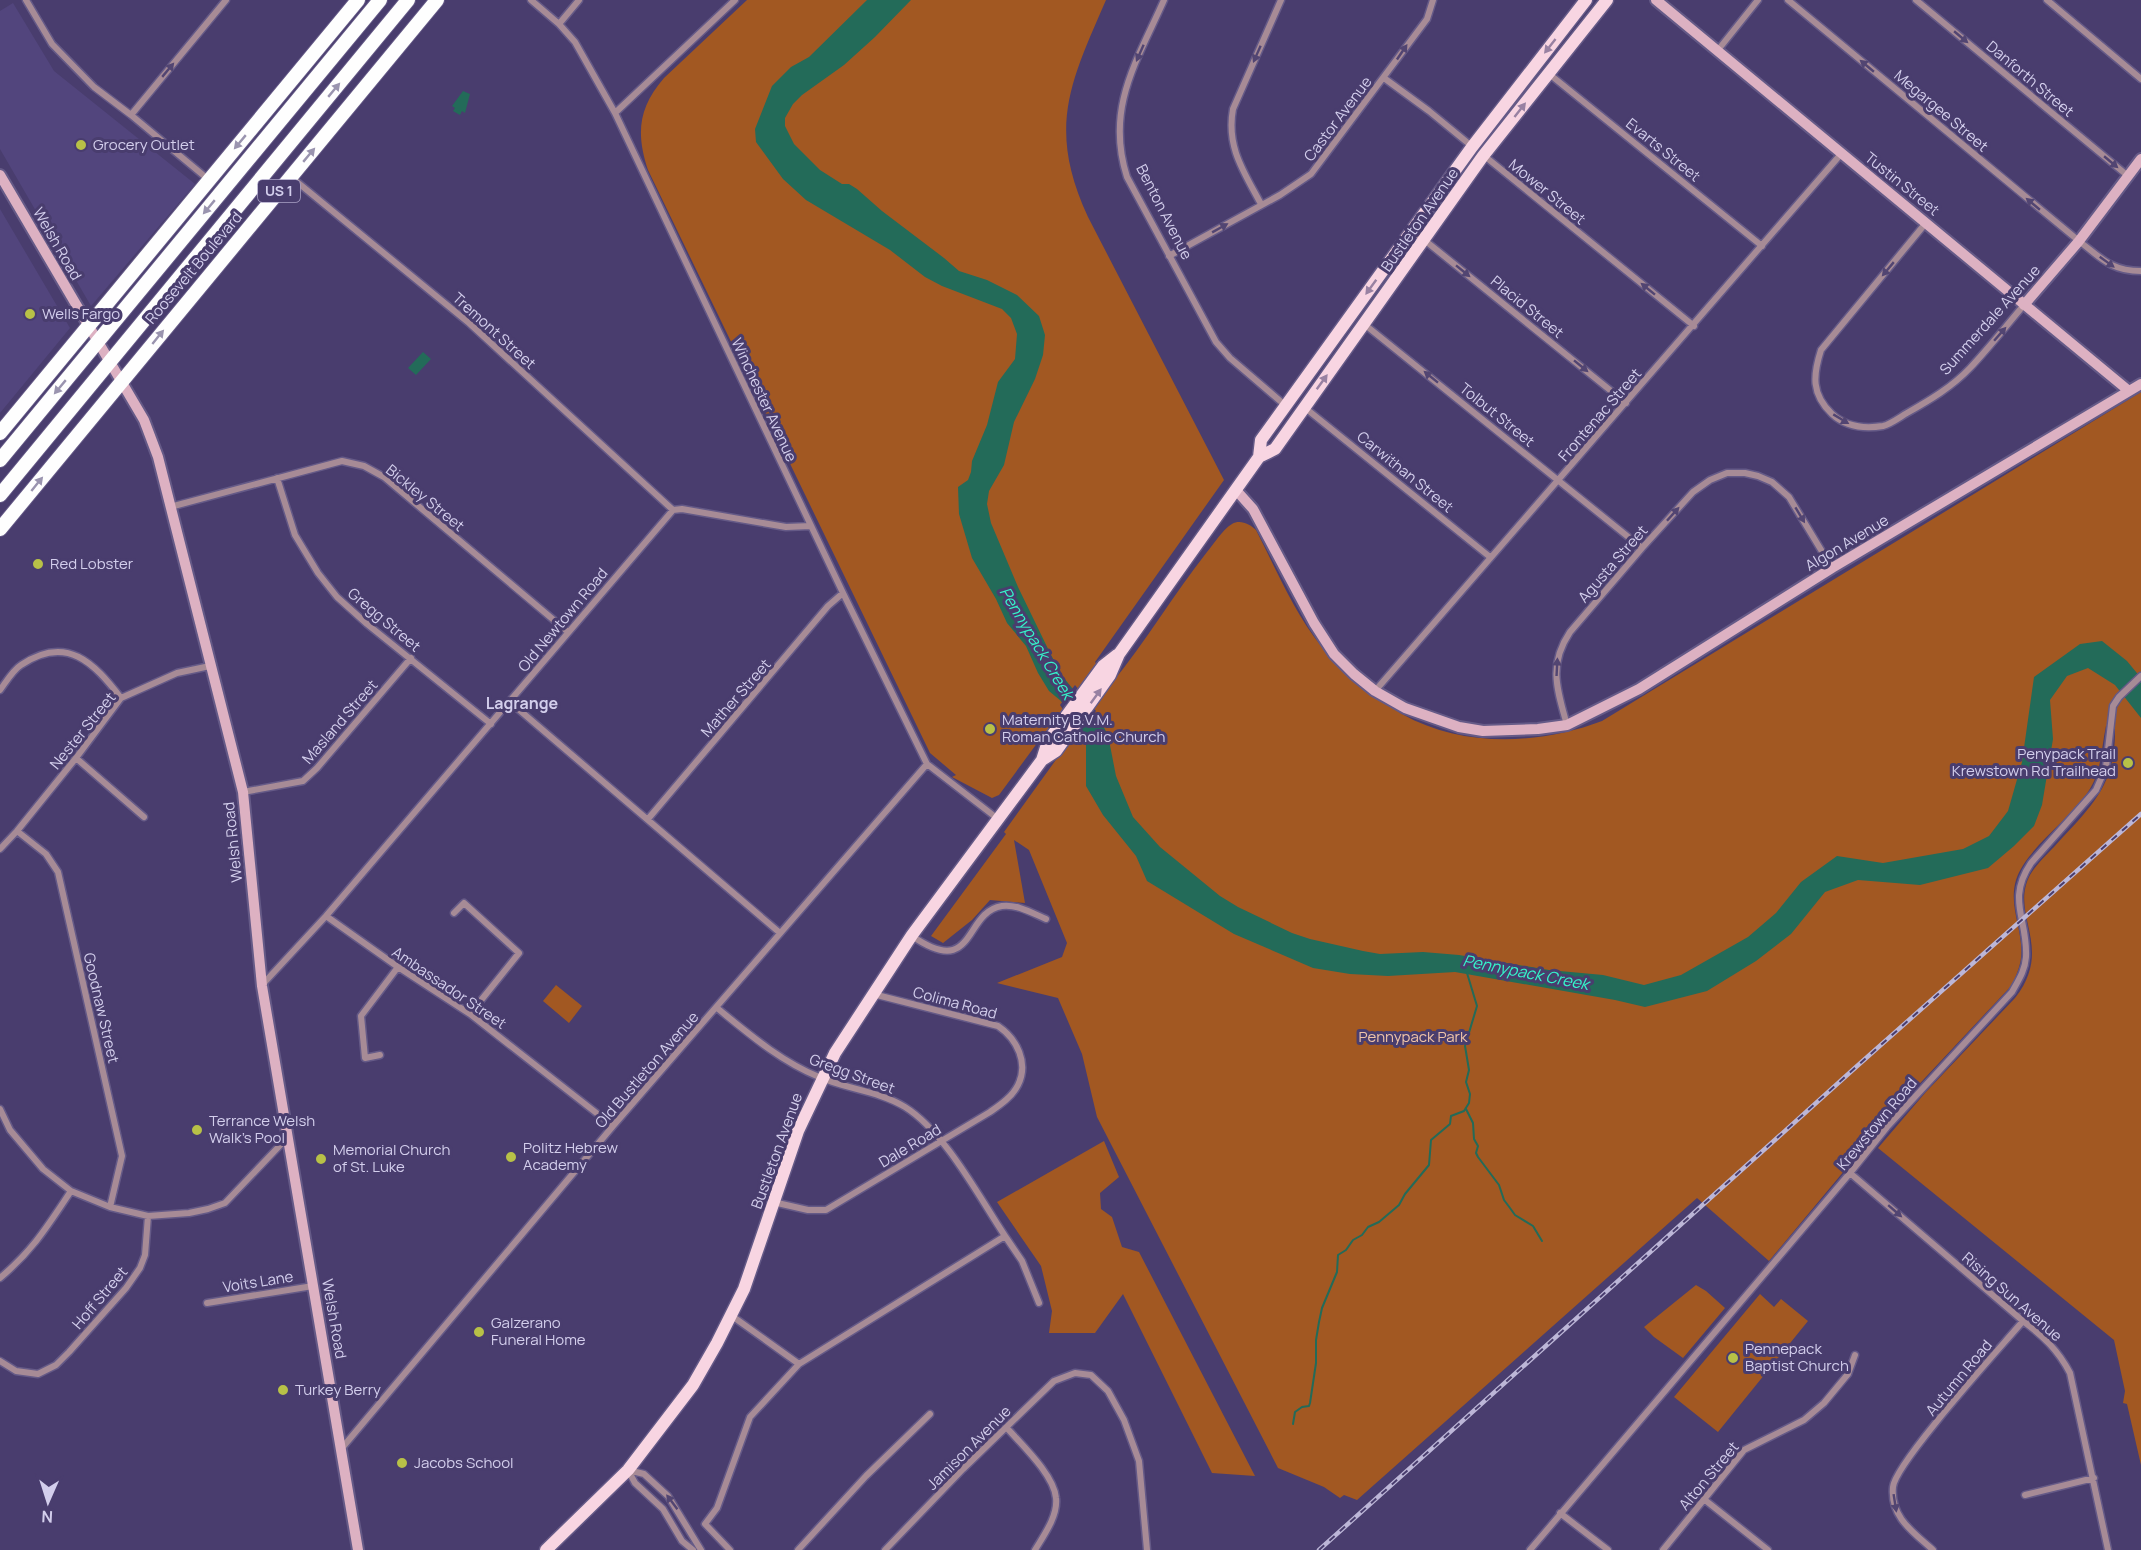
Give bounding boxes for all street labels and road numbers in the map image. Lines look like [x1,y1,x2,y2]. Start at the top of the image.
street label: Danforth Street [1982,36,2079,122]
street label: Megargee Street [1890,65,1993,156]
street label: Castor Avenue [1299,72,1377,165]
street label: Evarts Street [1622,113,1705,186]
street label: Tustin Street [1861,147,1944,220]
street label: Mower Street [1504,154,1590,229]
street label: Benton Avenue [1131,160,1198,263]
street label: Bustleton Avenue [1376,163,1463,276]
road number: US 1 [258,180,300,202]
street label: Welsh Road [28,204,87,284]
street label: Roosevelt Boulevard [140,207,247,328]
street label: Summerdale Avenue [1935,260,2045,379]
street label: Placid Street [1486,271,1568,343]
street label: Tremont Street [448,288,541,374]
street label: Winchester Avenue [727,335,802,465]
street label: Frontenac Street [1553,363,1646,466]
street label: Tolbut Street [1455,378,1539,451]
street label: Carwithan Street [1353,426,1458,517]
street label: Bickley Street [382,459,469,536]
street label: Algon Avenue [1801,509,1893,576]
street label: Agusta Street [1573,520,1652,607]
street label: Old Newtown Road [513,563,612,676]
street label: Gregg Street [343,583,425,656]
street label: Mather Street [696,654,775,741]
street label: Masland Street [297,675,382,768]
street label: Nester Street [45,688,120,774]
street label: Welsh Road [218,801,247,883]
street label: Ambassador Street [388,941,511,1034]
street label: Goodnaw Street [79,951,124,1065]
street label: Colima Road [911,981,999,1024]
street label: Old Bustleton Avenue [590,1007,703,1133]
street label: Gregg Street [807,1048,898,1099]
street label: Krewstown Road [1832,1073,1922,1174]
street label: Bustleton Avenue [746,1090,807,1212]
street label: Dale Road [875,1119,945,1172]
street label: Rising Sun Avenue [1958,1247,2067,1346]
street label: Hoff Street [67,1262,132,1334]
street label: Voits Lane [221,1266,295,1297]
street label: Welsh Road [317,1277,352,1360]
street label: Autumn Road [1921,1335,1997,1420]
street label: Jamison Avenue [922,1401,1016,1495]
street label: Alton Street [1674,1437,1744,1514]

